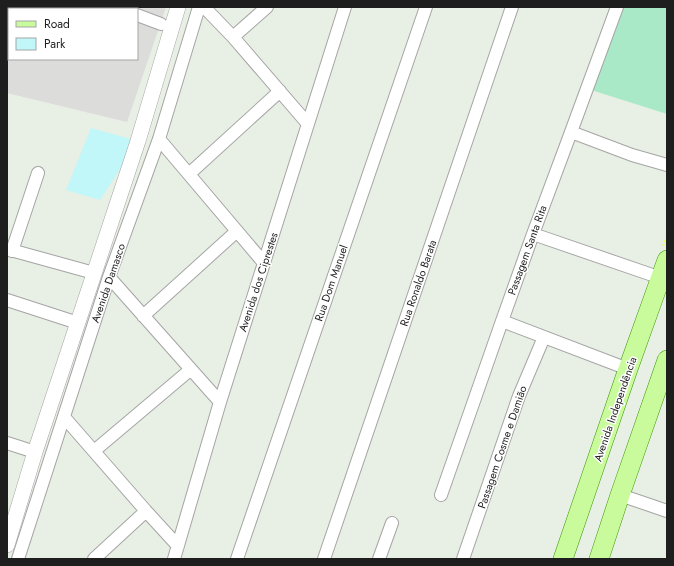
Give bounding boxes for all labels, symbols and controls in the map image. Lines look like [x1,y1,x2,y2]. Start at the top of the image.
legend [8,8,138,60]
text: Road [44,15,70,33]
text: Park [44,35,66,53]
street label: Passagem Santa Rita [503,203,551,297]
street label: Avenida dos Ciprestes [234,230,282,334]
street label: Rua Ronaldo Barata [396,238,440,328]
street label: Avenida Damasco [87,241,129,325]
street label: Rua Dom Manuel [310,243,352,323]
street label: Avenida Independência [590,354,640,464]
street label: Passagem Cosme e Damião [473,383,531,511]

